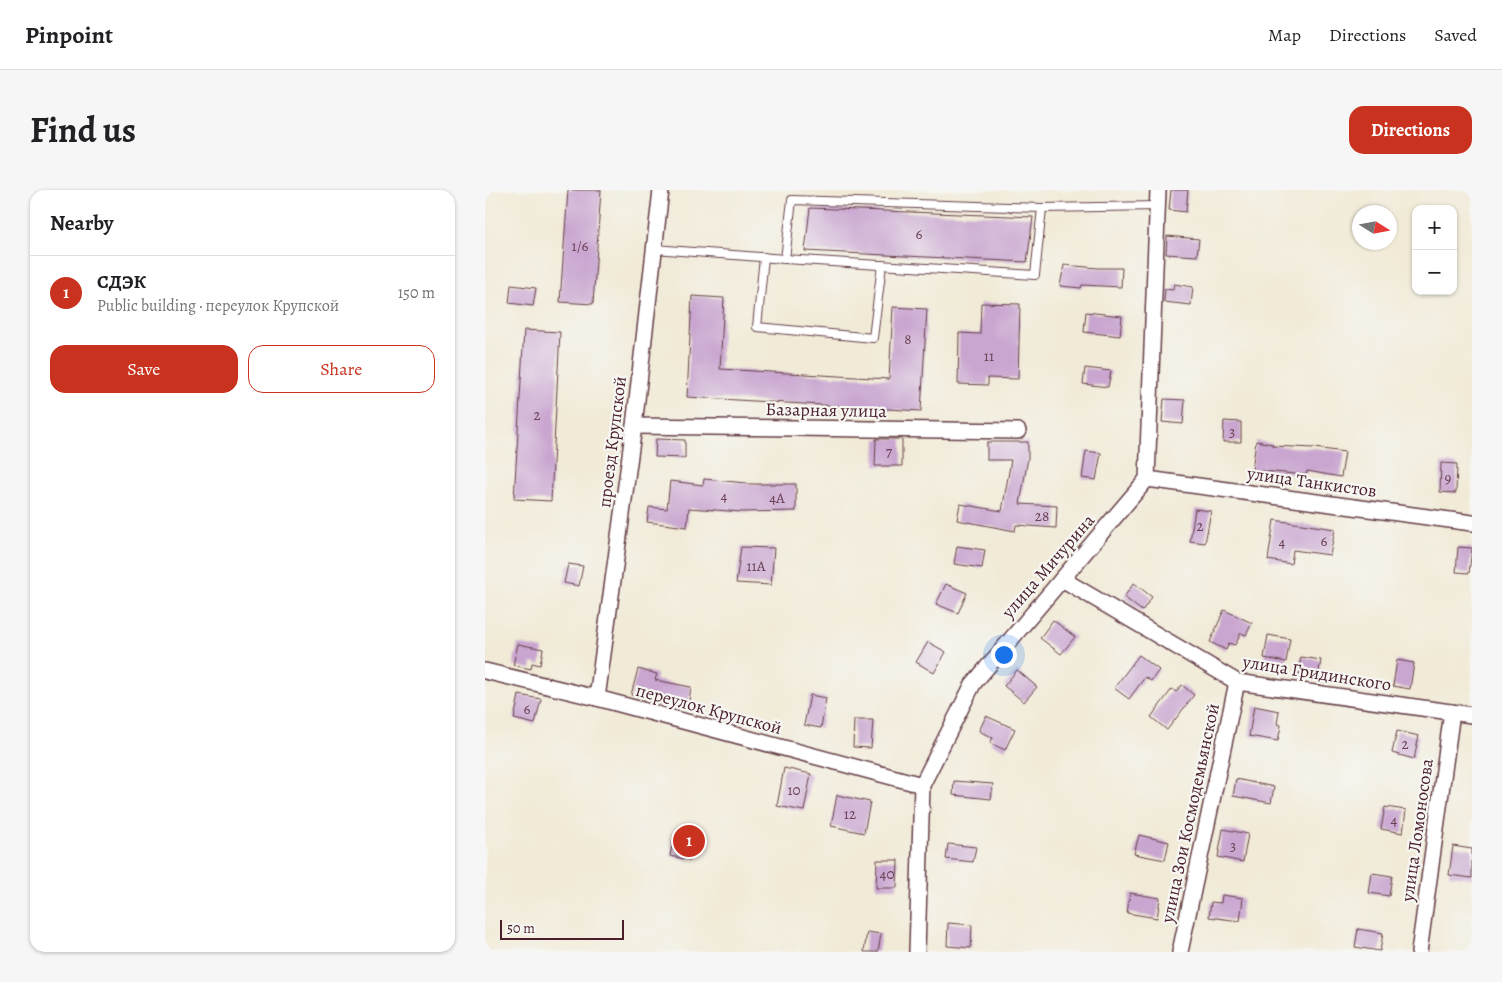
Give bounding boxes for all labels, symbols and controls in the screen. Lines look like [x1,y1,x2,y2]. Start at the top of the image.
text: Pinpoint [25,19,113,51]
text: Map [1268,23,1301,47]
text: Directions [1329,23,1406,47]
text: Saved [1434,23,1477,47]
text: Find us [30,106,136,154]
button: Directions [1349,106,1472,154]
north arrow [1352,205,1397,250]
map controls [1412,205,1457,295]
button: + [1412,205,1457,250]
text: Nearby [50,209,113,237]
house number: 6 [916,224,923,244]
house number: 1/6 [572,236,589,256]
button: − [1412,250,1457,295]
text: СДЭК [97,269,146,295]
text: 1 [63,282,69,304]
text: 150 m [398,282,435,304]
text: Public building · переулок Крупской [97,295,339,317]
house number: 8 [904,329,912,349]
button: Save [50,345,238,393]
button: Share [248,345,435,393]
house number: 11 [984,346,994,366]
street label: проезд Крупской [592,375,632,509]
street label: Базарная улица [765,397,888,423]
house number: 2 [533,405,541,425]
house number: 3 [1229,422,1235,442]
house number: 7 [886,442,893,462]
street label: улица Танкистов [1245,461,1378,503]
house number: 9 [1445,468,1452,488]
house number: 4 [721,486,728,506]
house number: 4А [769,488,785,508]
house number: 28 [1035,506,1049,526]
street label: улица Мичурина [995,508,1100,624]
house number: 2 [1196,516,1204,536]
house number: 6 [1321,531,1328,551]
house number: 4 [1279,532,1286,552]
house number: 11А [746,556,766,576]
your location [991,642,1017,668]
street label: улица Гридинского [1240,649,1393,697]
street label: переулок Крупской [633,678,785,740]
house number: 6 [524,699,531,719]
street label: улица Зои Космодемьянской [1155,701,1225,926]
house number: 2 [1401,734,1409,754]
street label: улица Ломоносова [1395,756,1439,904]
house number: 10 [787,780,801,800]
house number: 12 [844,804,856,824]
house number: 4 [1391,810,1398,830]
pin: 1 [673,822,705,860]
house number: 3 [1230,836,1236,856]
house number: 40 [880,864,894,884]
scale bar [500,917,624,940]
text: 50 m [507,919,535,938]

